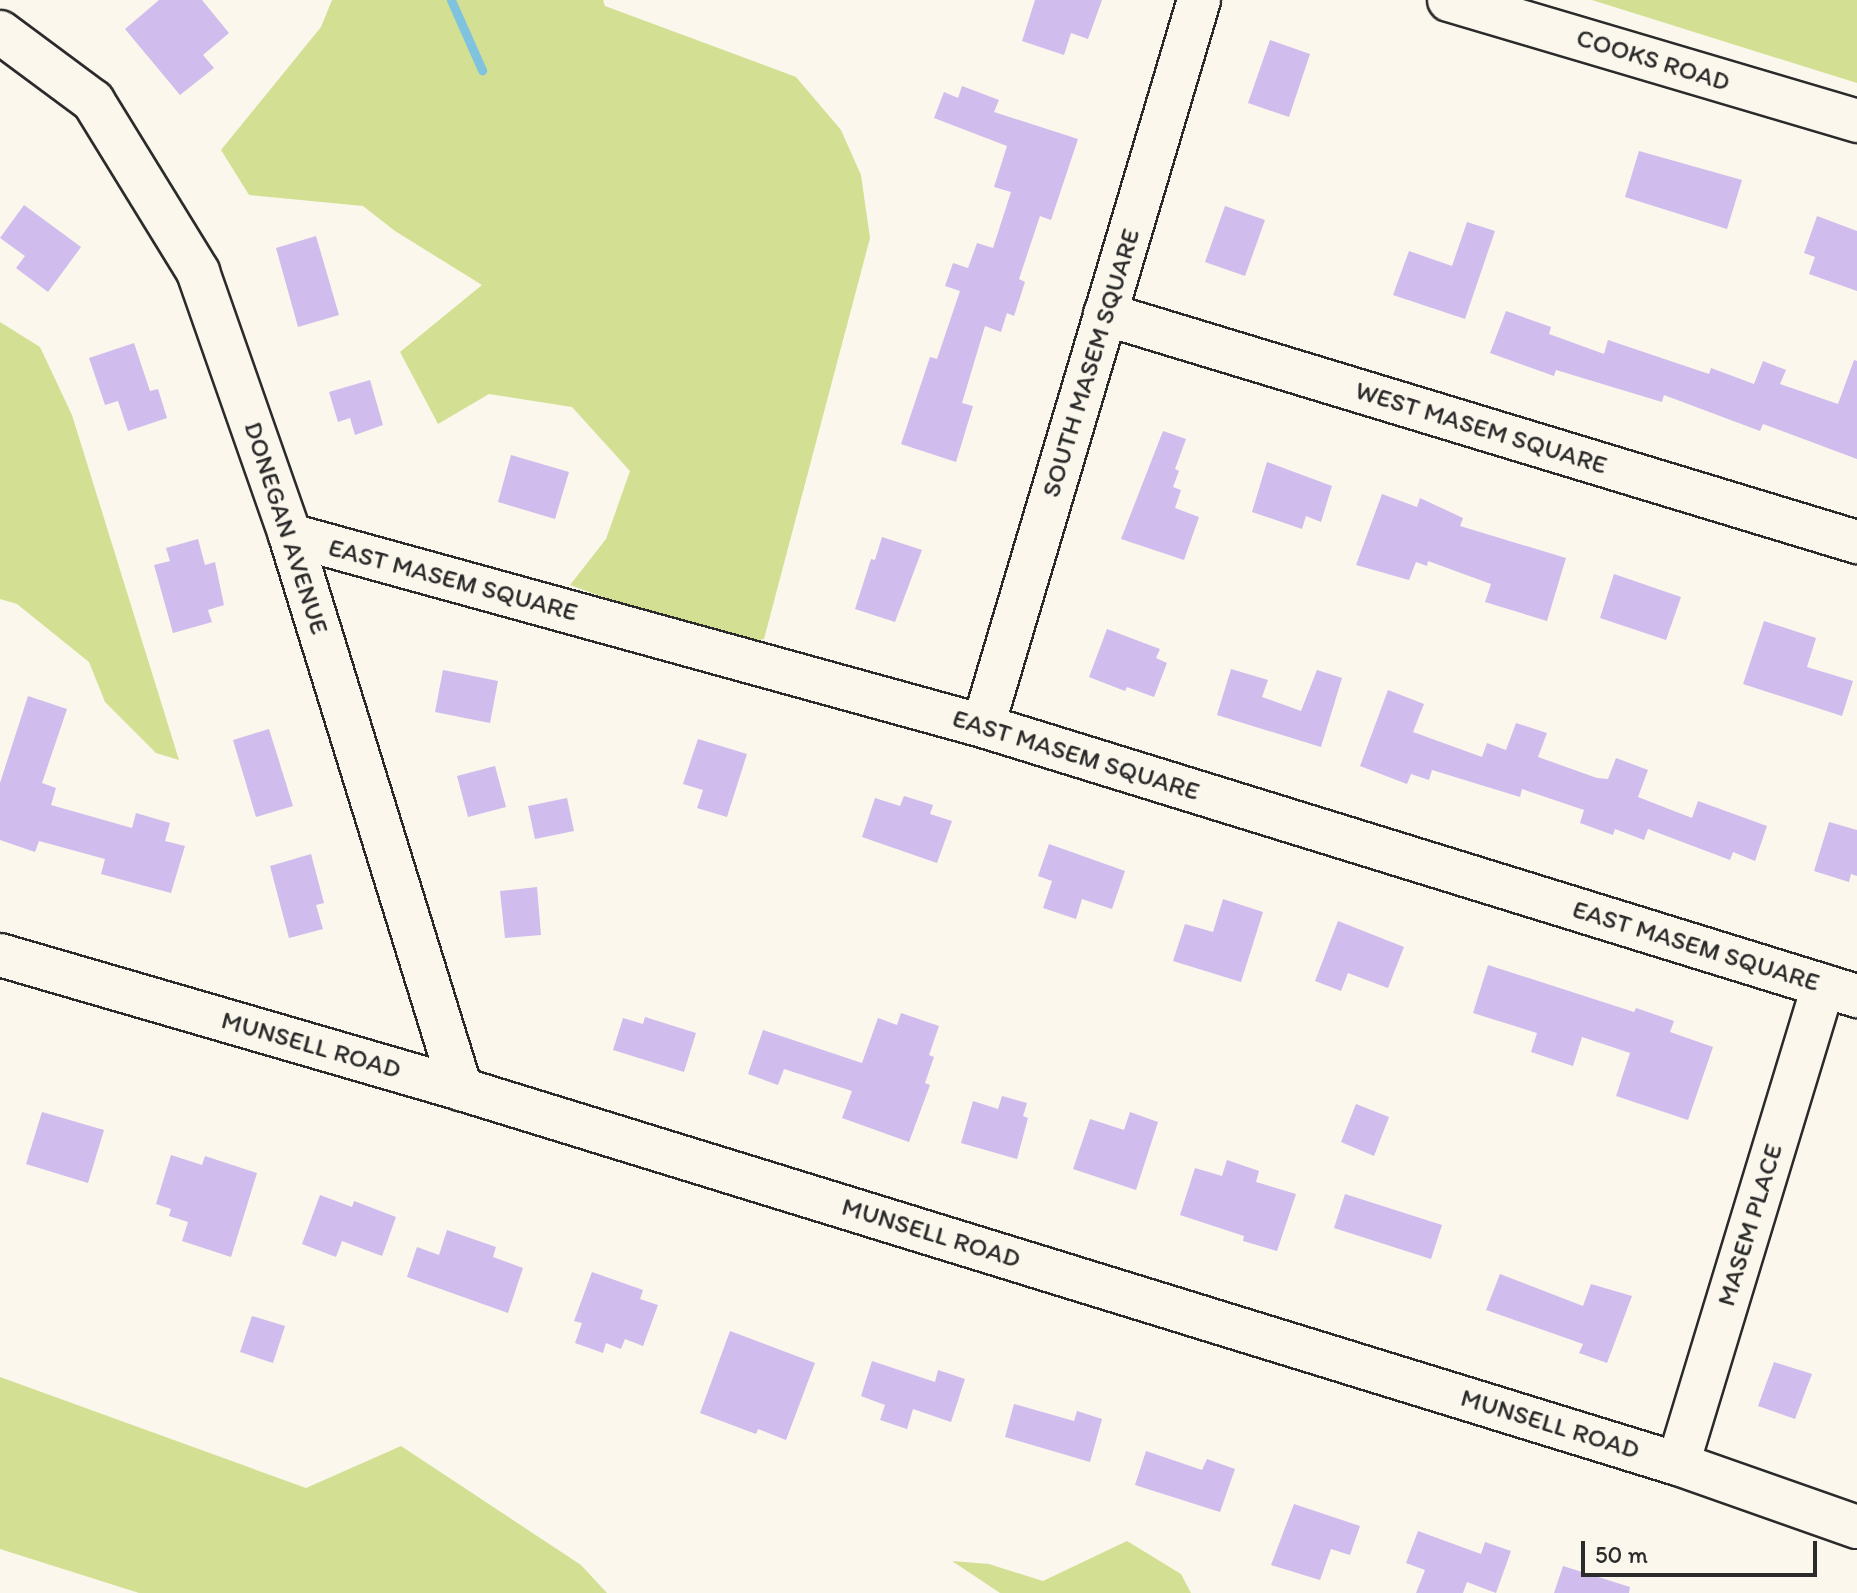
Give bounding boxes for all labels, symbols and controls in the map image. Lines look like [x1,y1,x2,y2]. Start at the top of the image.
street label: COOKS ROAD [1573,22,1733,98]
street label: SOUTH MASEM SQUARE [1035,225,1147,501]
street label: WEST MASEM SQUARE [1351,375,1611,481]
street label: DONEGAN AVENUE [237,418,335,638]
street label: EAST MASEM SQUARE [325,532,581,628]
street label: EAST MASEM SQUARE [949,703,1203,807]
street label: EAST MASEM SQUARE [1569,894,1823,998]
street label: MUNSELL ROAD [218,1005,404,1085]
street label: MASEM PLACE [1710,1140,1790,1310]
street label: MUNSELL ROAD [838,1191,1024,1275]
street label: MUNSELL ROAD [1457,1382,1643,1466]
scale bar [1585,1525,1821,1575]
text: 50 m [1595,1540,1648,1569]

